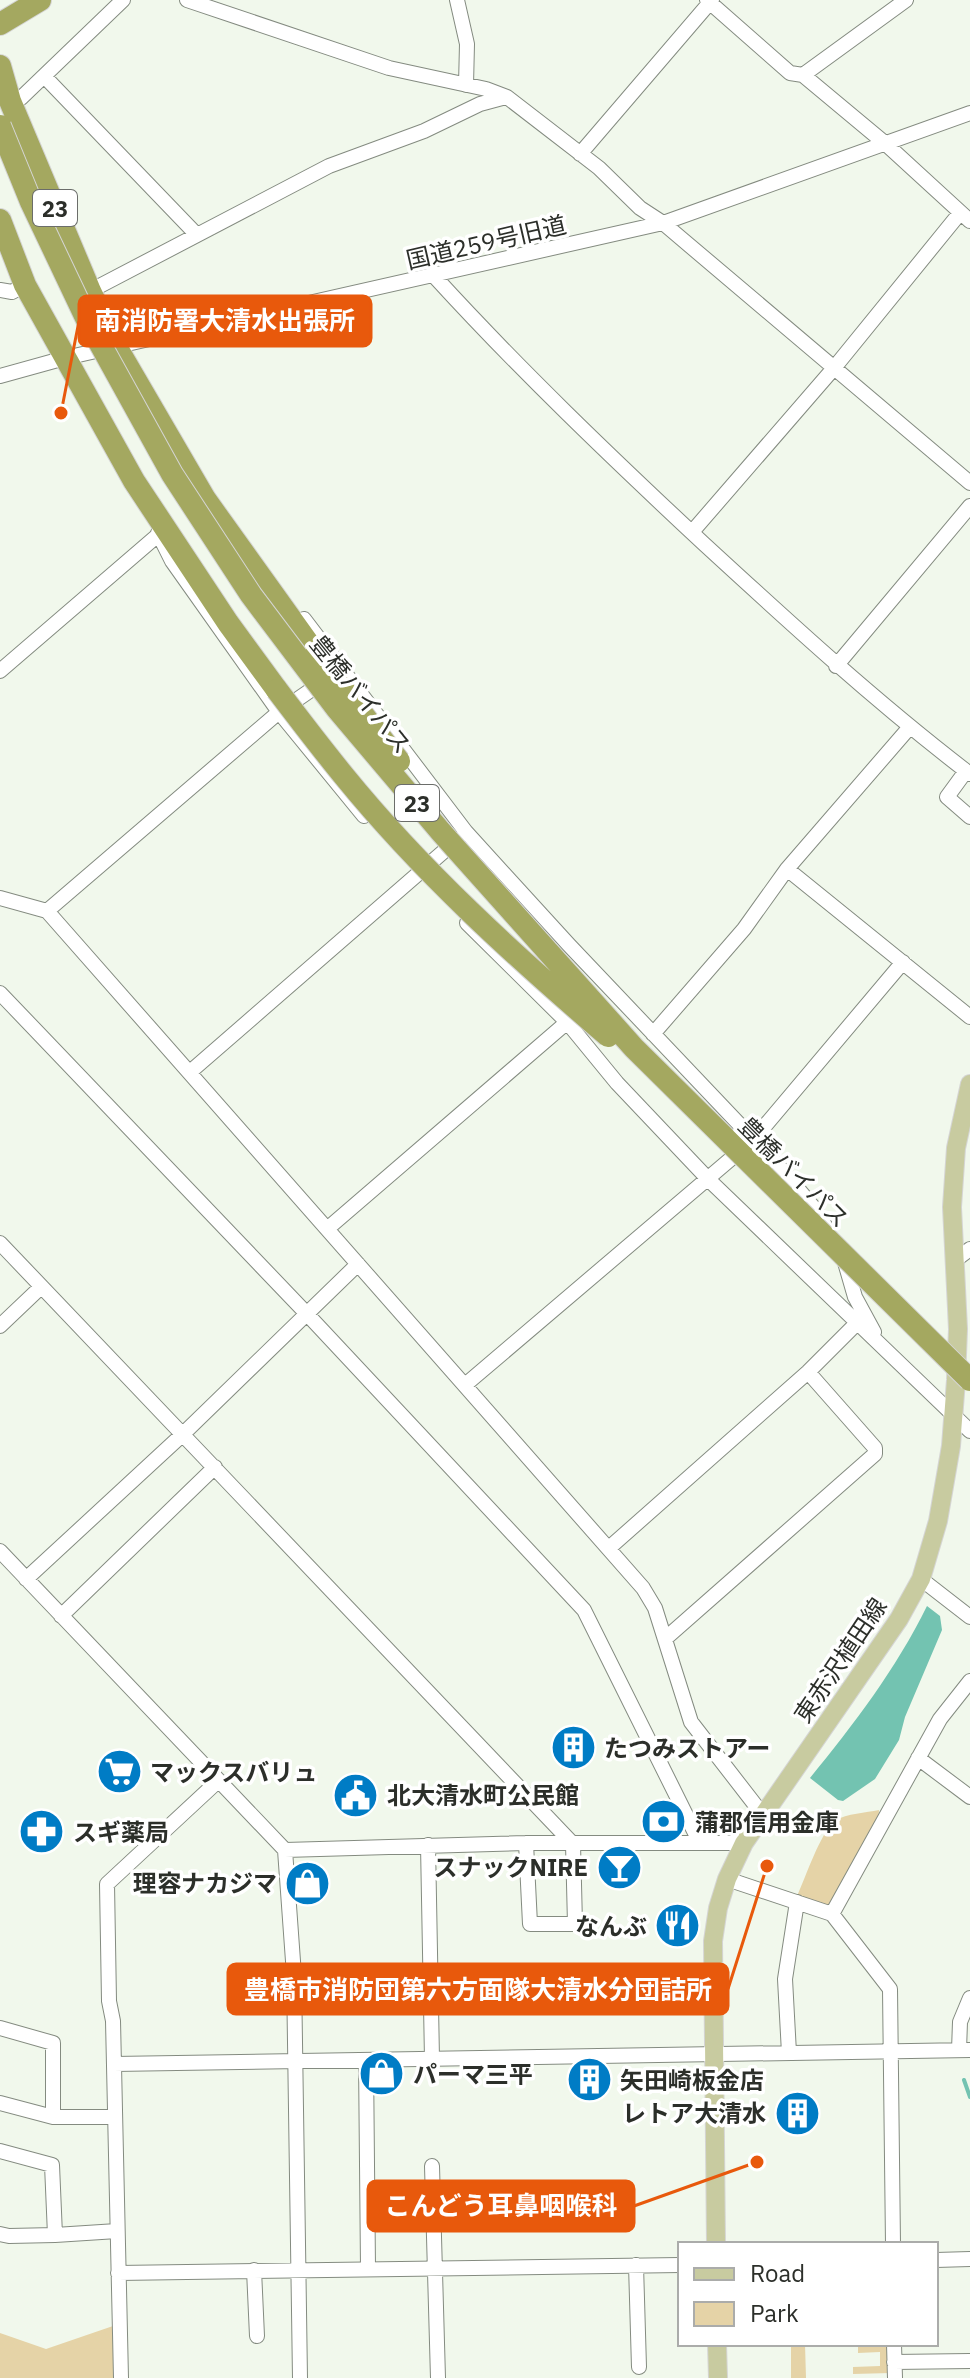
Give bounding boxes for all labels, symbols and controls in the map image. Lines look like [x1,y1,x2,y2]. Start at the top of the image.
road number: 23 [33,190,77,226]
street label: 国道259号旧道 [403,208,569,276]
callout: 南消防署大清水出張所 [79,296,371,346]
text: 南消防署大清水出張所 [95,303,355,337]
street label: 豊橋バイパス [303,628,419,760]
road number: 23 [395,785,439,821]
street label: 豊橋バイパス [732,1110,856,1234]
street label: 東赤沢植田線 [786,1591,894,1729]
building icon: たつみストアー [549,1724,597,1772]
place label: たつみストアー [604,1732,771,1764]
supermarket icon: マックスバリュ [95,1748,143,1796]
place label: マックスバリュ [150,1756,317,1788]
public building icon: 北大清水町公民館 [332,1771,380,1819]
place label: 北大清水町公民館 [387,1779,579,1811]
bank icon: 蒲郡信用金庫 [640,1798,688,1846]
place label: 蒲郡信用金庫 [695,1806,839,1838]
pharmacy icon: スギ薬局 [18,1808,66,1856]
place label: スギ薬局 [73,1816,169,1848]
bar icon: スナックNIRE [595,1843,643,1891]
place label: スナックNIRE [434,1851,588,1883]
shop icon: 理容ナカジマ [284,1859,332,1907]
place label: 理容ナカジマ [133,1867,277,1899]
restaurant icon: なんぶ [654,1902,702,1950]
place label: なんぶ [575,1910,647,1942]
callout: 豊橋市消防団第六方面隊大清水分団詰所 [228,1964,728,2014]
text: 豊橋市消防団第六方面隊大清水分団詰所 [244,1972,712,2006]
shop icon: パーマ三平 [358,2050,406,2098]
building icon: 矢田崎板金店 [565,2056,613,2104]
place label: パーマ三平 [413,2058,533,2090]
place label: 矢田崎板金店 [620,2064,764,2096]
building icon: レトア大清水 [773,2089,821,2137]
place label: レトア大清水 [622,2097,766,2129]
callout: こんどう耳鼻咽喉科 [368,2181,634,2231]
text: こんどう耳鼻咽喉科 [384,2188,618,2222]
legend [678,2242,938,2346]
text: Road [750,2257,805,2289]
text: Park [750,2297,799,2329]

